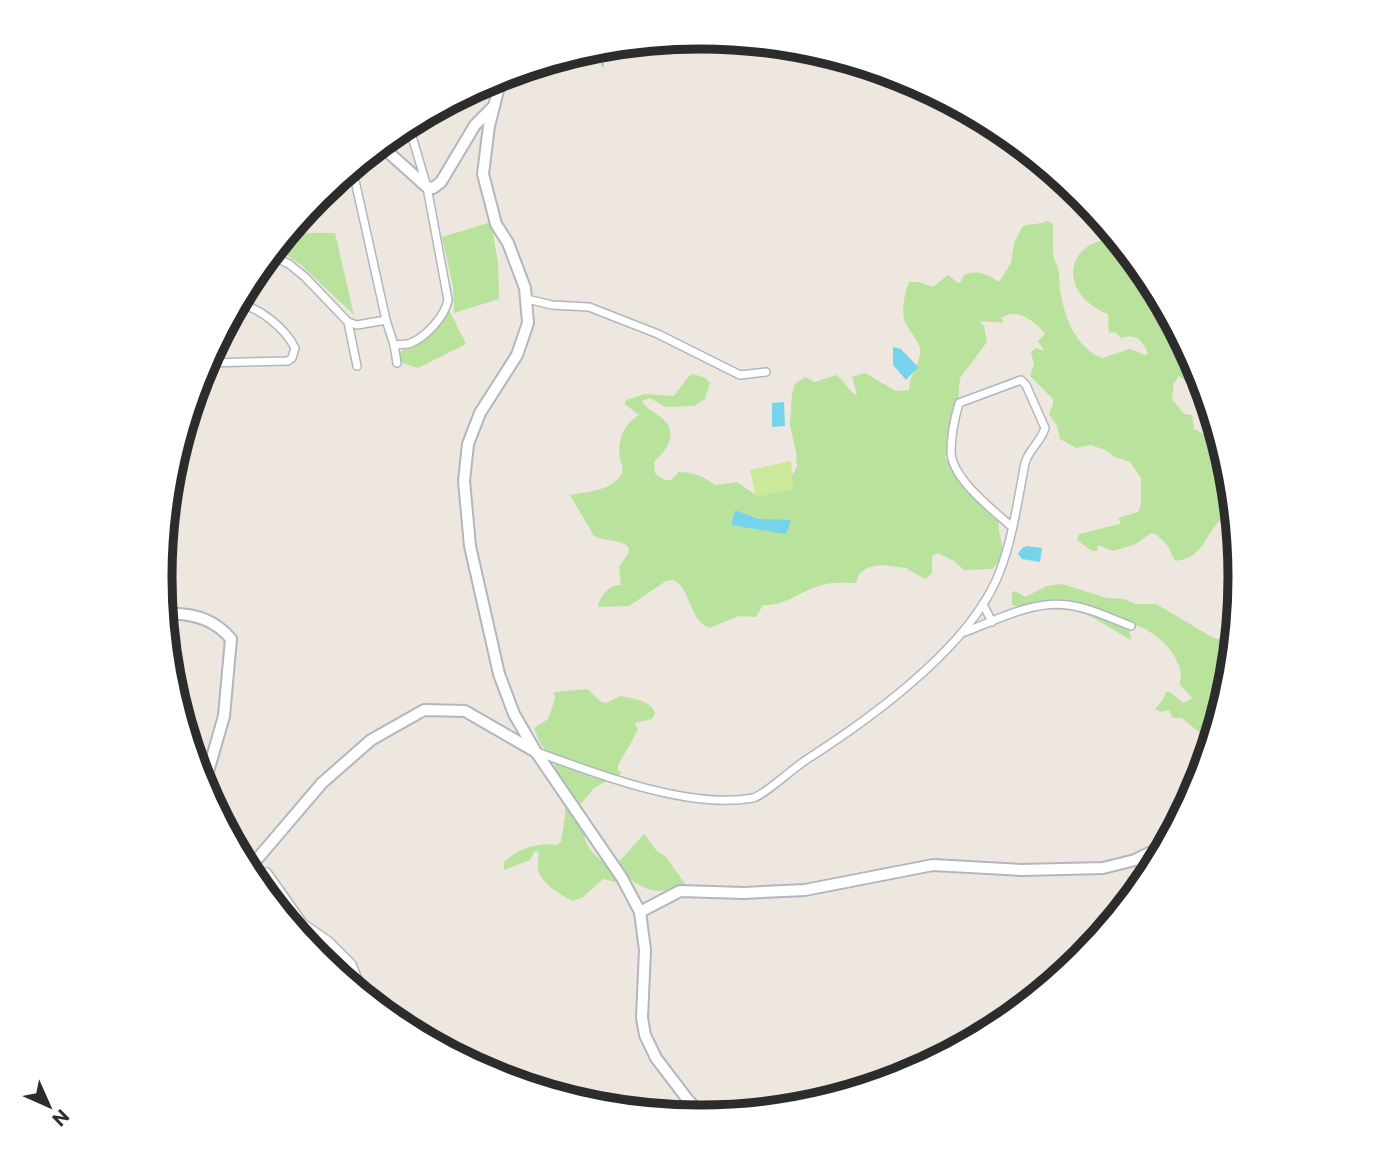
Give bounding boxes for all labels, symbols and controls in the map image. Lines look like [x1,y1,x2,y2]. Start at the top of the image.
north arrow [14,1071,84,1141]
text: N [48,1105,75,1132]

